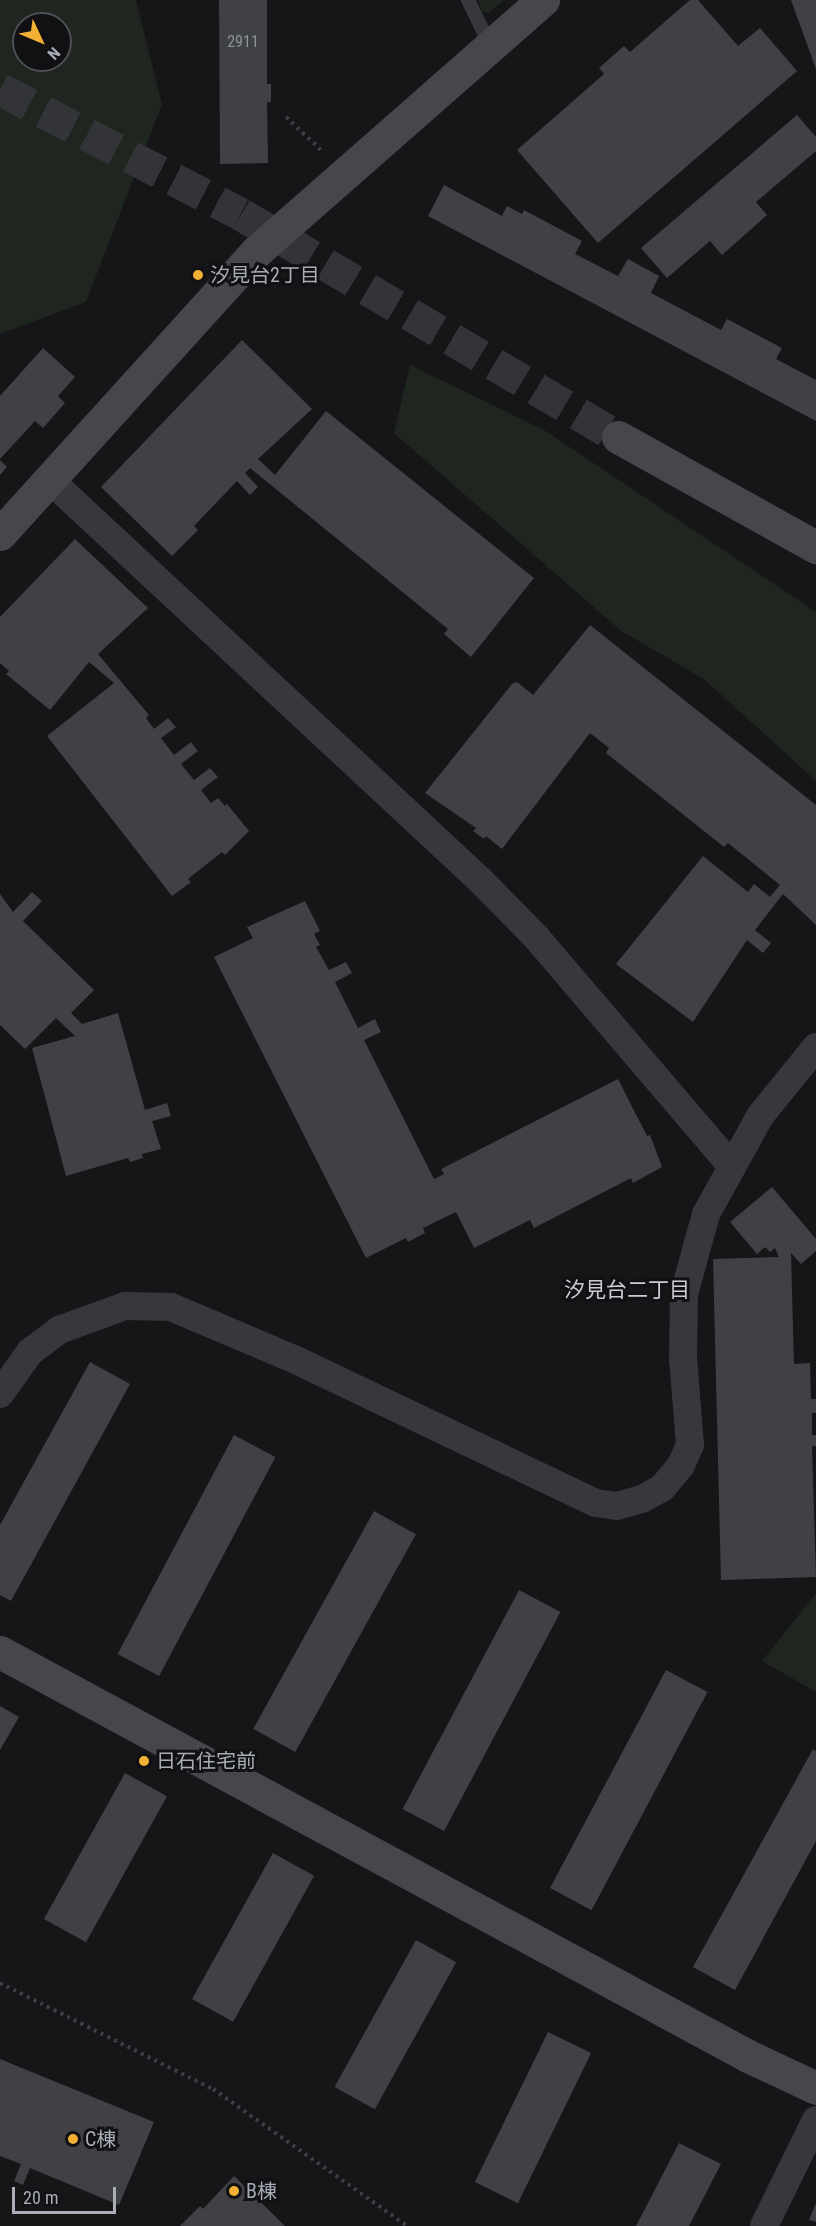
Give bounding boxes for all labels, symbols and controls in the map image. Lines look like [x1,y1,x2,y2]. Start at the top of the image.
north arrow [12,12,72,72]
house number: 2911 [227,32,259,52]
text: N [44,43,64,64]
place label: 汐見台2丁目 [210,263,320,287]
marker: 汐見台2丁目 [191,268,205,282]
district label: 汐見台二丁目 [564,1277,690,1303]
place label: 日石住宅前 [156,1749,256,1773]
marker: 日石住宅前 [137,1754,151,1768]
place label: C棟 [85,2127,116,2151]
marker: C棟 [66,2132,80,2146]
scale bar [15,2175,118,2213]
place label: B棟 [246,2179,277,2203]
marker: B棟 [227,2184,241,2198]
text: 20 m [23,2187,58,2208]

